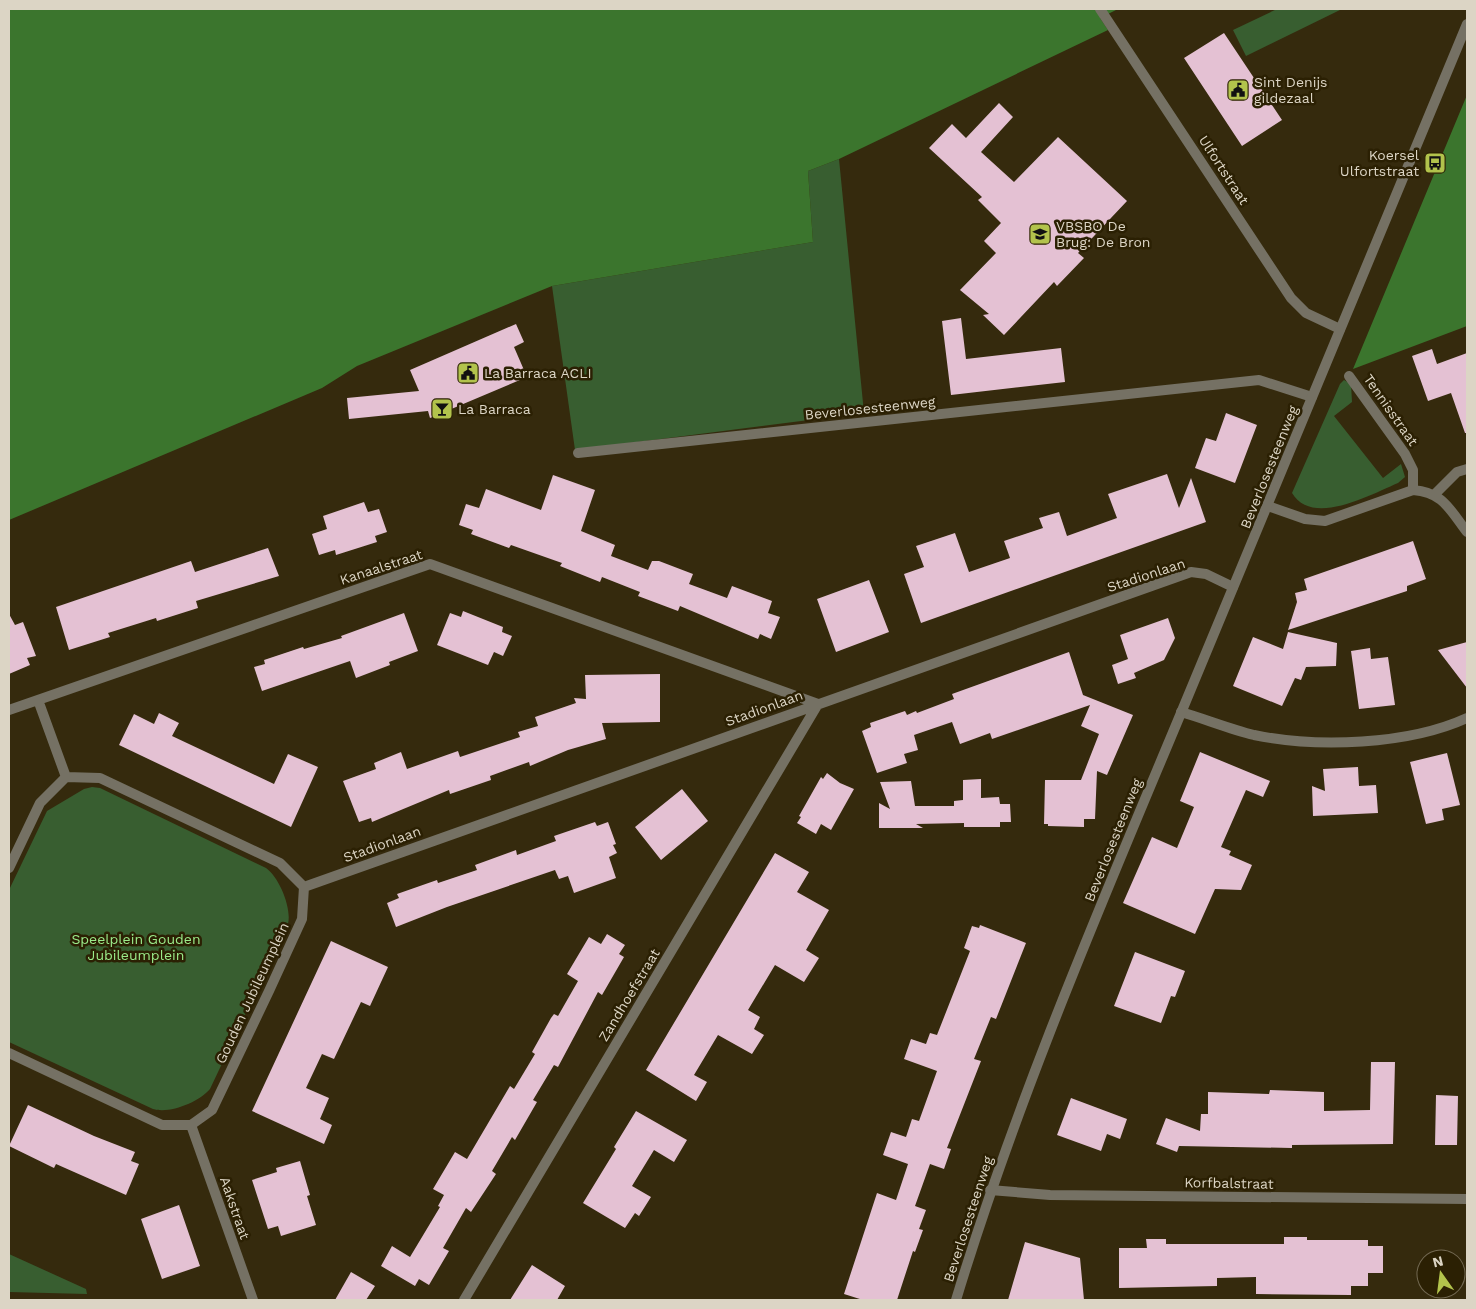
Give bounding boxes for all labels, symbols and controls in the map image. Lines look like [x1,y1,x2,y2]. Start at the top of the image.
place label: Sint Denijs gildezaal [1254,74,1328,106]
public building icon: Sint Denijs gildezaal [1226,78,1250,102]
street label: Ulfortstraat [1196,132,1252,208]
place label: Koersel Ulfortstraat [1340,147,1420,179]
bus stop icon: Koersel Ulfortstraat [1423,151,1447,175]
place label: VBSBO De Brug: De Bron [1056,218,1151,250]
school or university icon: VBSBO De Brug: De Bron [1028,222,1052,246]
public building icon: La Barraca ACLI [456,361,480,385]
place label: La Barraca ACLI [484,365,592,381]
street label: Tennisstraat [1360,371,1422,449]
street label: Beverlosesteenweg [804,393,937,423]
bar icon: La Barraca [430,397,454,421]
place label: La Barraca [458,401,531,417]
street label: Beverlosesteenweg [1237,403,1301,531]
street label: Kanaalstraat [338,546,424,588]
street label: Stadionlaan [1105,555,1187,595]
street label: Stadionlaan [723,687,805,729]
street label: Beverlosesteenweg [1081,776,1145,904]
street label: Stadionlaan [341,823,423,865]
street label: Gouden Jubileumplein [212,920,292,1066]
park label: Speelplein Gouden Jubileumplein [71,931,201,963]
street label: Zandhoefstraat [595,946,663,1044]
street label: Beverlosesteenweg [940,1154,996,1284]
street label: Korfbalstraat [1184,1174,1274,1192]
street label: Aakstraat [217,1175,253,1242]
north arrow [1416,1249,1466,1299]
text: N [1431,1252,1445,1270]

